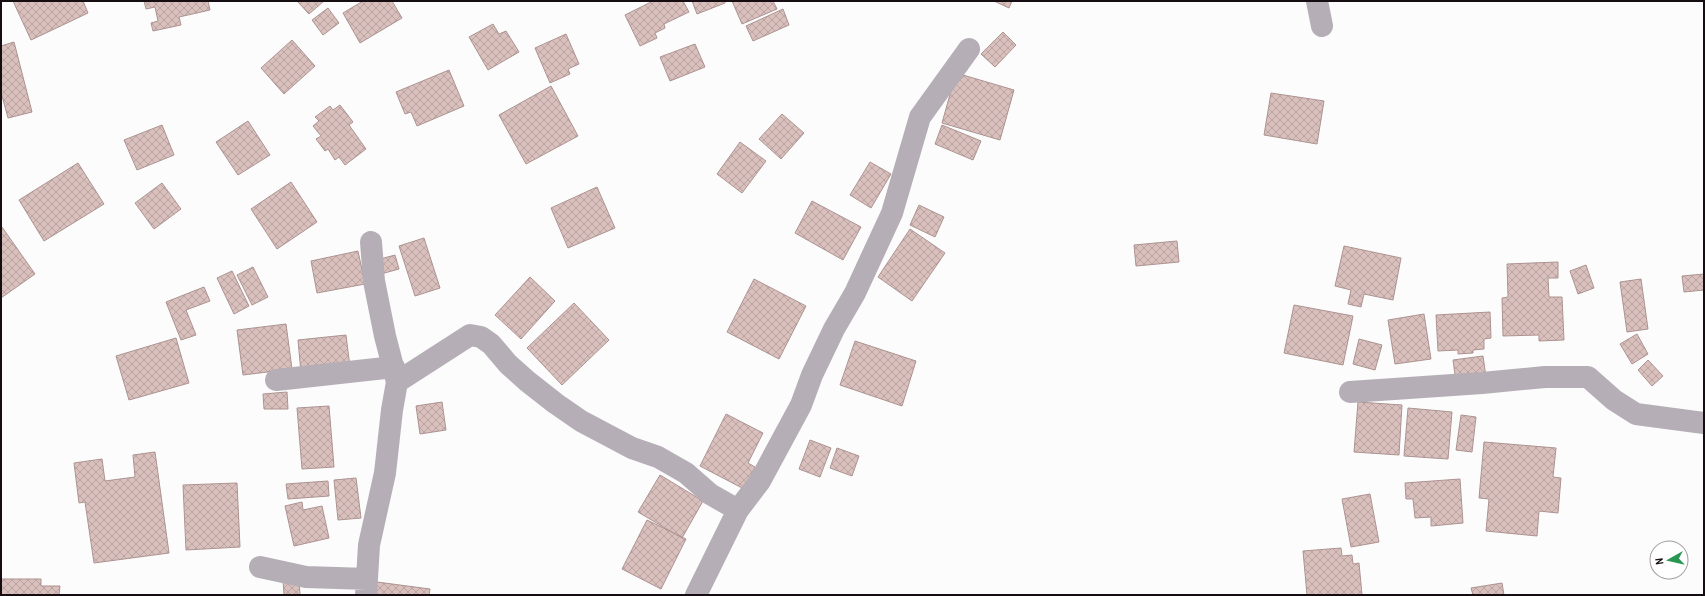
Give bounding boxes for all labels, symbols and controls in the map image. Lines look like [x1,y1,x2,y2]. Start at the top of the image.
north arrow [1649,540,1689,580]
text: N [1652,557,1666,566]

